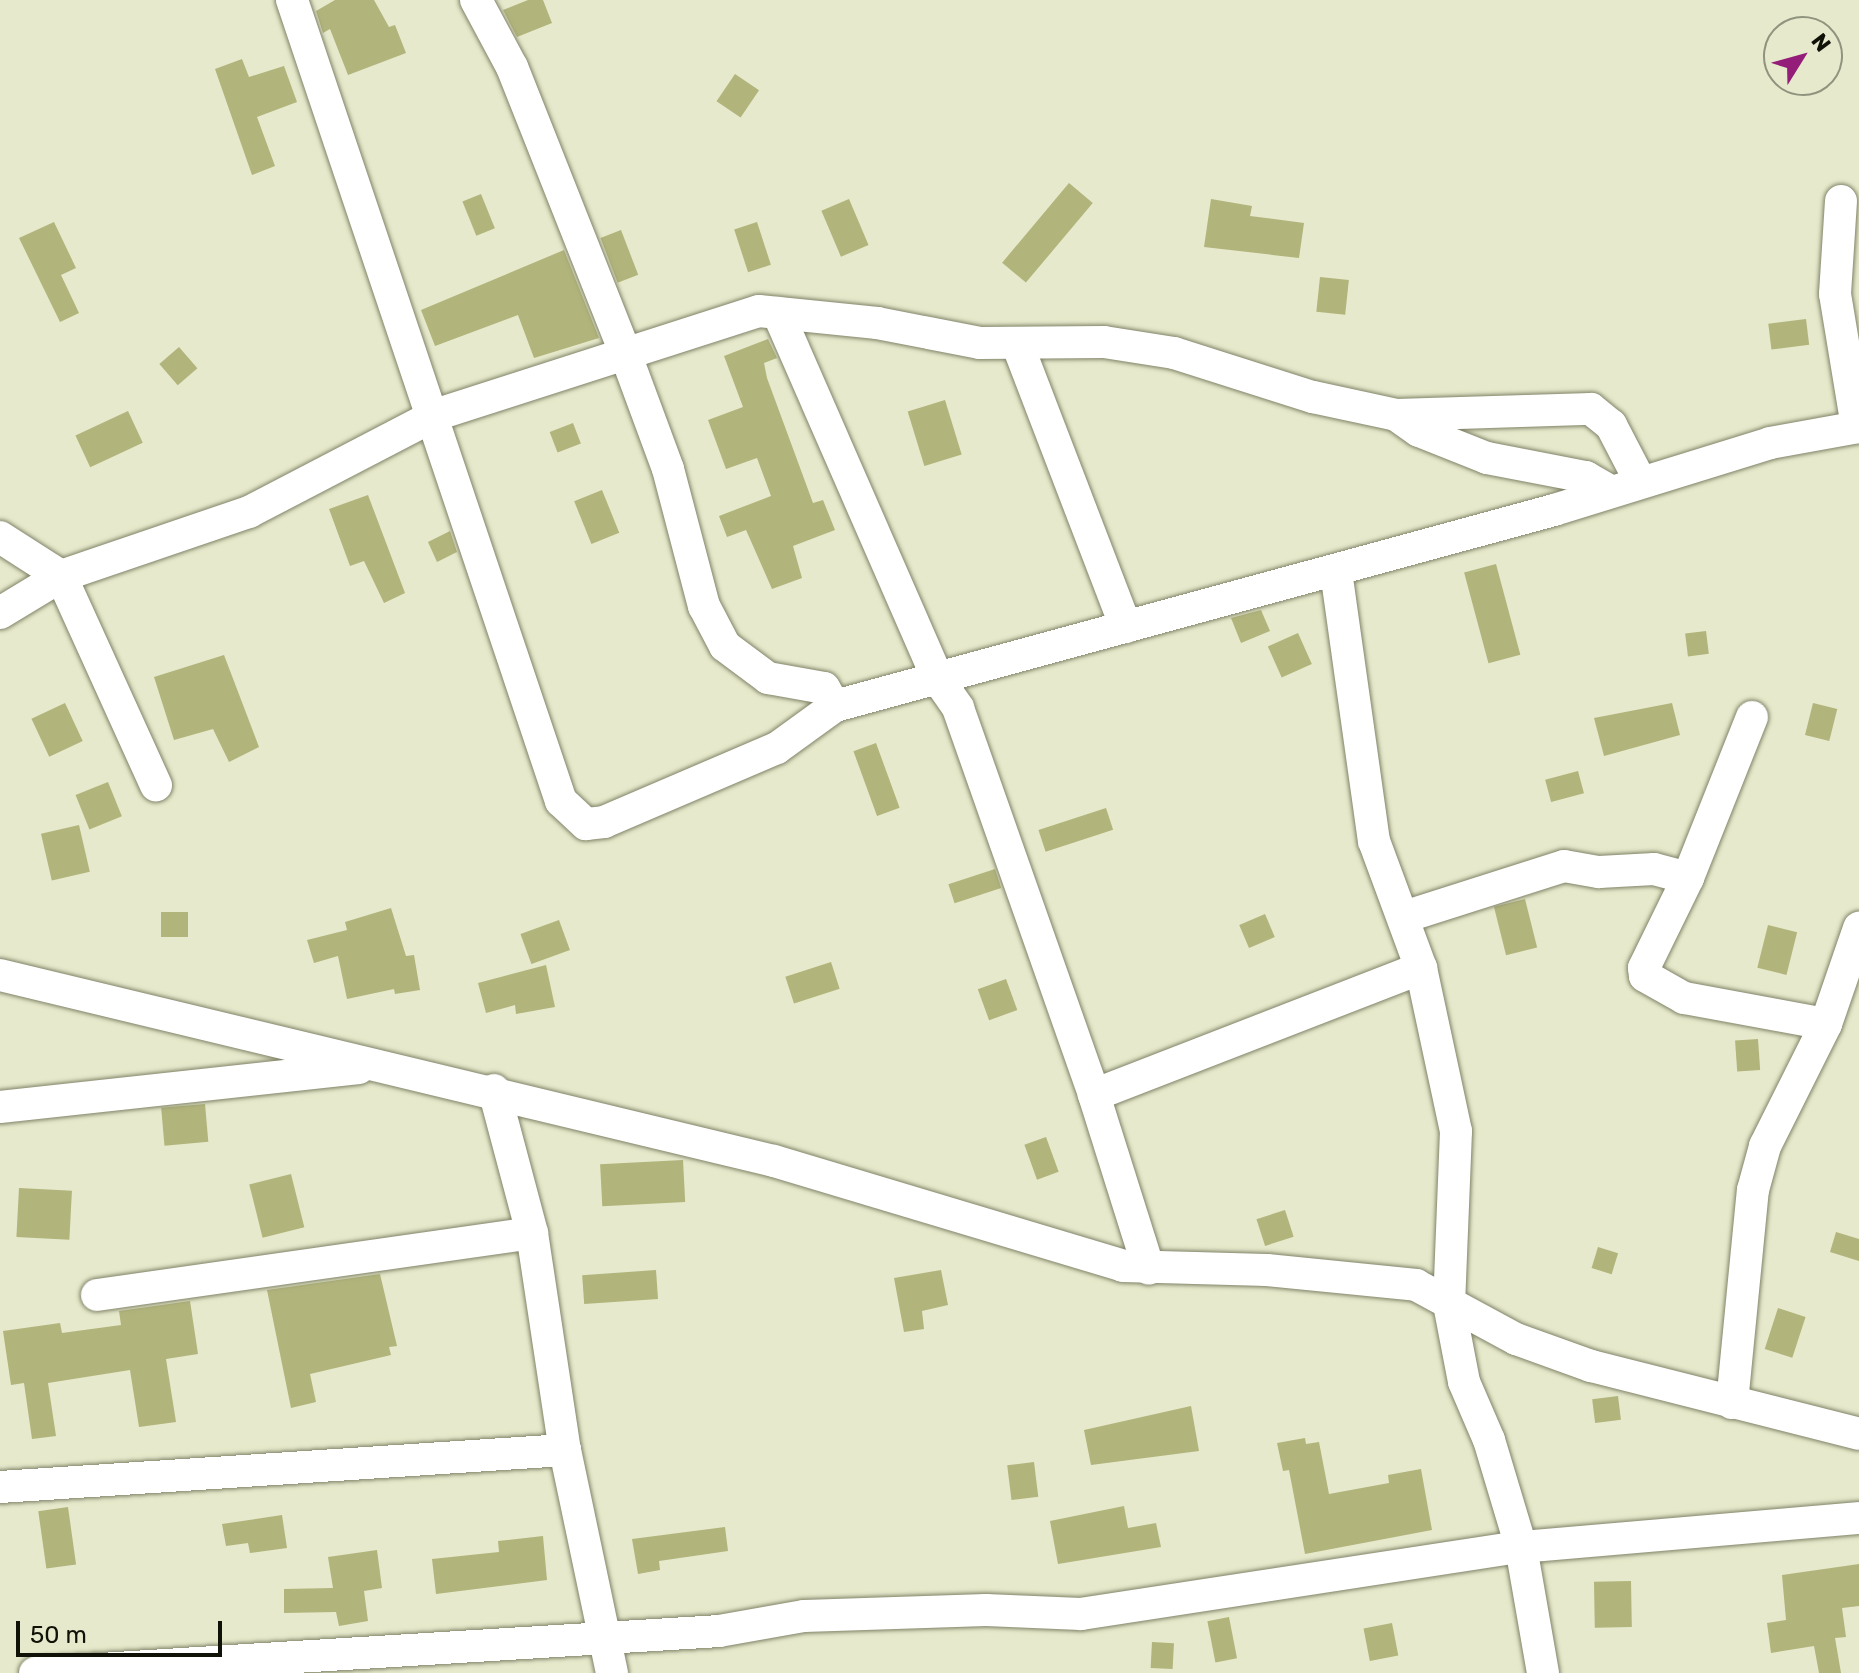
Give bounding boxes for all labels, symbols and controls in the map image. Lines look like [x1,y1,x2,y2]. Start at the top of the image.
north arrow [1763,16,1843,96]
text: N [1805,28,1837,57]
scale bar [20,1605,226,1655]
text: 50 m [30,1621,87,1649]

